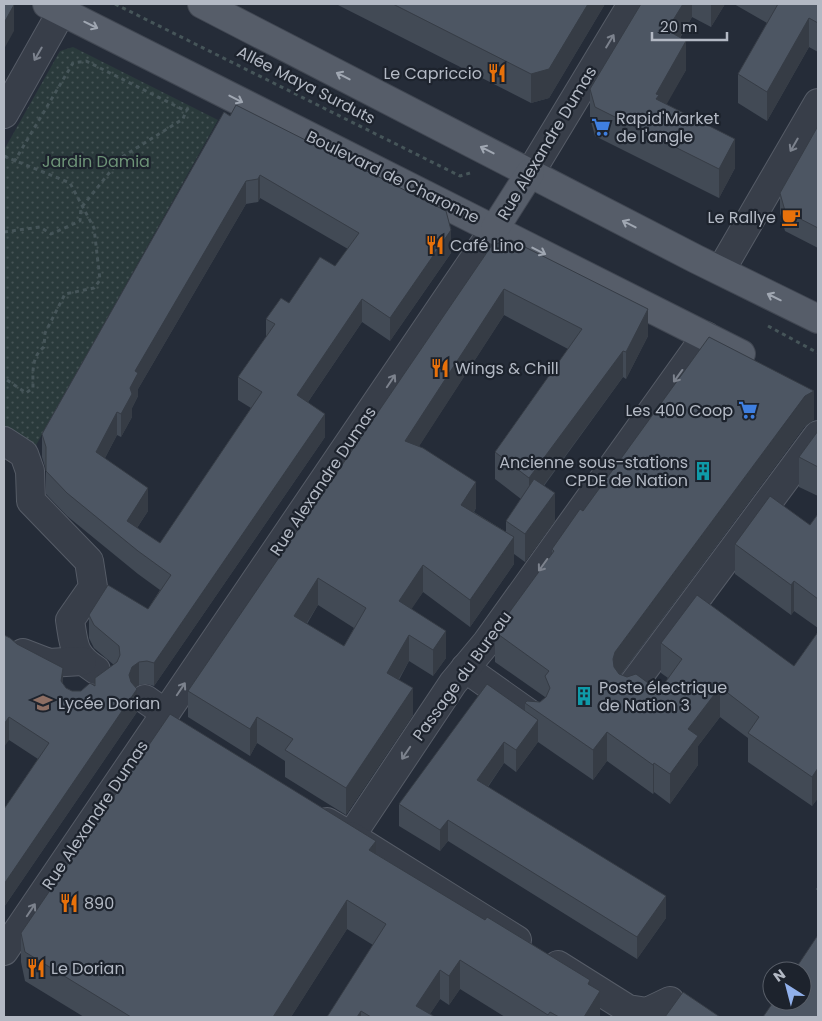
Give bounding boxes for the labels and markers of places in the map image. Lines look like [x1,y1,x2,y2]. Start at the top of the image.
place label: Le Capriccio [383,62,482,85]
restaurant icon: Le Capriccio [486,62,508,84]
place label: Rapid'Market de l'angle [616,107,719,148]
supermarket icon: Rapid'Market de l'angle [590,116,612,138]
place label: Le Rallye [708,206,776,229]
cafe icon: Le Rallye [780,206,802,228]
restaurant icon: Café Lino [424,234,446,256]
place label: Café Lino [450,234,524,257]
restaurant icon: Wings & Chill [429,357,451,379]
place label: Wings & Chill [455,357,559,380]
place label: Les 400 Coop [625,399,733,422]
supermarket icon: Les 400 Coop [737,399,759,421]
place label: Ancienne sous-stations CPDE de Nation [499,451,688,492]
building icon: Ancienne sous-stations CPDE de Nation [692,460,714,482]
place label: Poste électrique de Nation 3 [599,676,727,717]
building icon: Poste électrique de Nation 3 [573,685,595,707]
school or university icon: Lycée Dorian [32,692,54,714]
place label: Lycée Dorian [58,692,160,715]
restaurant icon: 890 [58,892,80,914]
place label: 890 [84,892,114,915]
restaurant icon: Le Dorian [25,957,47,979]
place label: Le Dorian [51,957,125,980]

